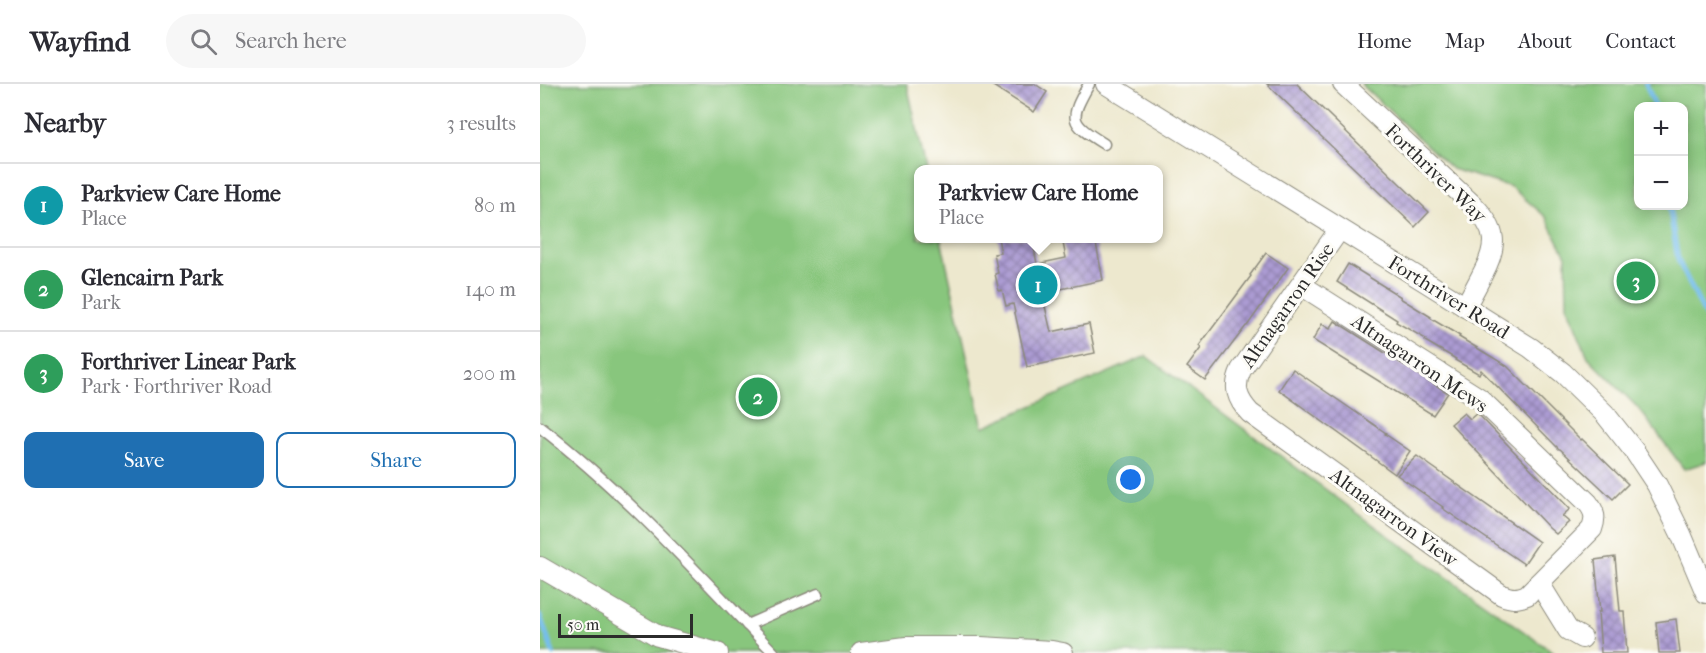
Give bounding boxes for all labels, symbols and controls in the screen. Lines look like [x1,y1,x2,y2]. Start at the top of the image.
search box [166,14,586,68]
text: Wayfind [30,25,130,58]
icon: search [187,25,220,58]
text: Search here [235,28,347,54]
text: Home [1357,29,1412,53]
text: Map [1445,29,1485,53]
text: About [1518,29,1572,53]
text: Contact [1605,29,1676,53]
map controls [1634,102,1688,210]
button: + [1634,102,1688,156]
text: Nearby [24,108,106,139]
text: 3 results [447,112,516,135]
street label: Forthriver Way [1380,119,1492,228]
button: − [1634,156,1688,210]
popup [914,165,1163,243]
text: Parkview Care Home [939,180,1138,206]
text: Parkview Care Home [81,181,281,207]
text: 1 [40,194,47,217]
text: 80 m [474,194,516,217]
text: Place [939,206,984,229]
text: Place [81,207,127,230]
street label: Altnagarron Rise [1235,238,1339,373]
street label: Forthriver Road [1384,251,1515,344]
pin: 3 [1616,258,1656,304]
pin: 1 [1018,262,1058,308]
text: Glencairn Park [81,265,223,291]
text: 2 [38,278,49,301]
text: 140 m [465,278,516,301]
text: Park [81,291,121,314]
street label: Altnagarron Mews [1346,309,1492,417]
text: Forthriver Linear Park [81,349,296,375]
text: 3 [39,362,48,385]
text: 200 m [463,362,516,385]
pin: 2 [738,374,778,420]
text: Park · Forthriver Road [81,375,272,398]
button: Save [24,432,264,488]
button: Share [276,432,516,488]
street label: Altnagarron View [1324,463,1463,572]
your location [1116,465,1145,494]
scale bar [558,611,693,638]
text: 50 m [567,615,599,634]

